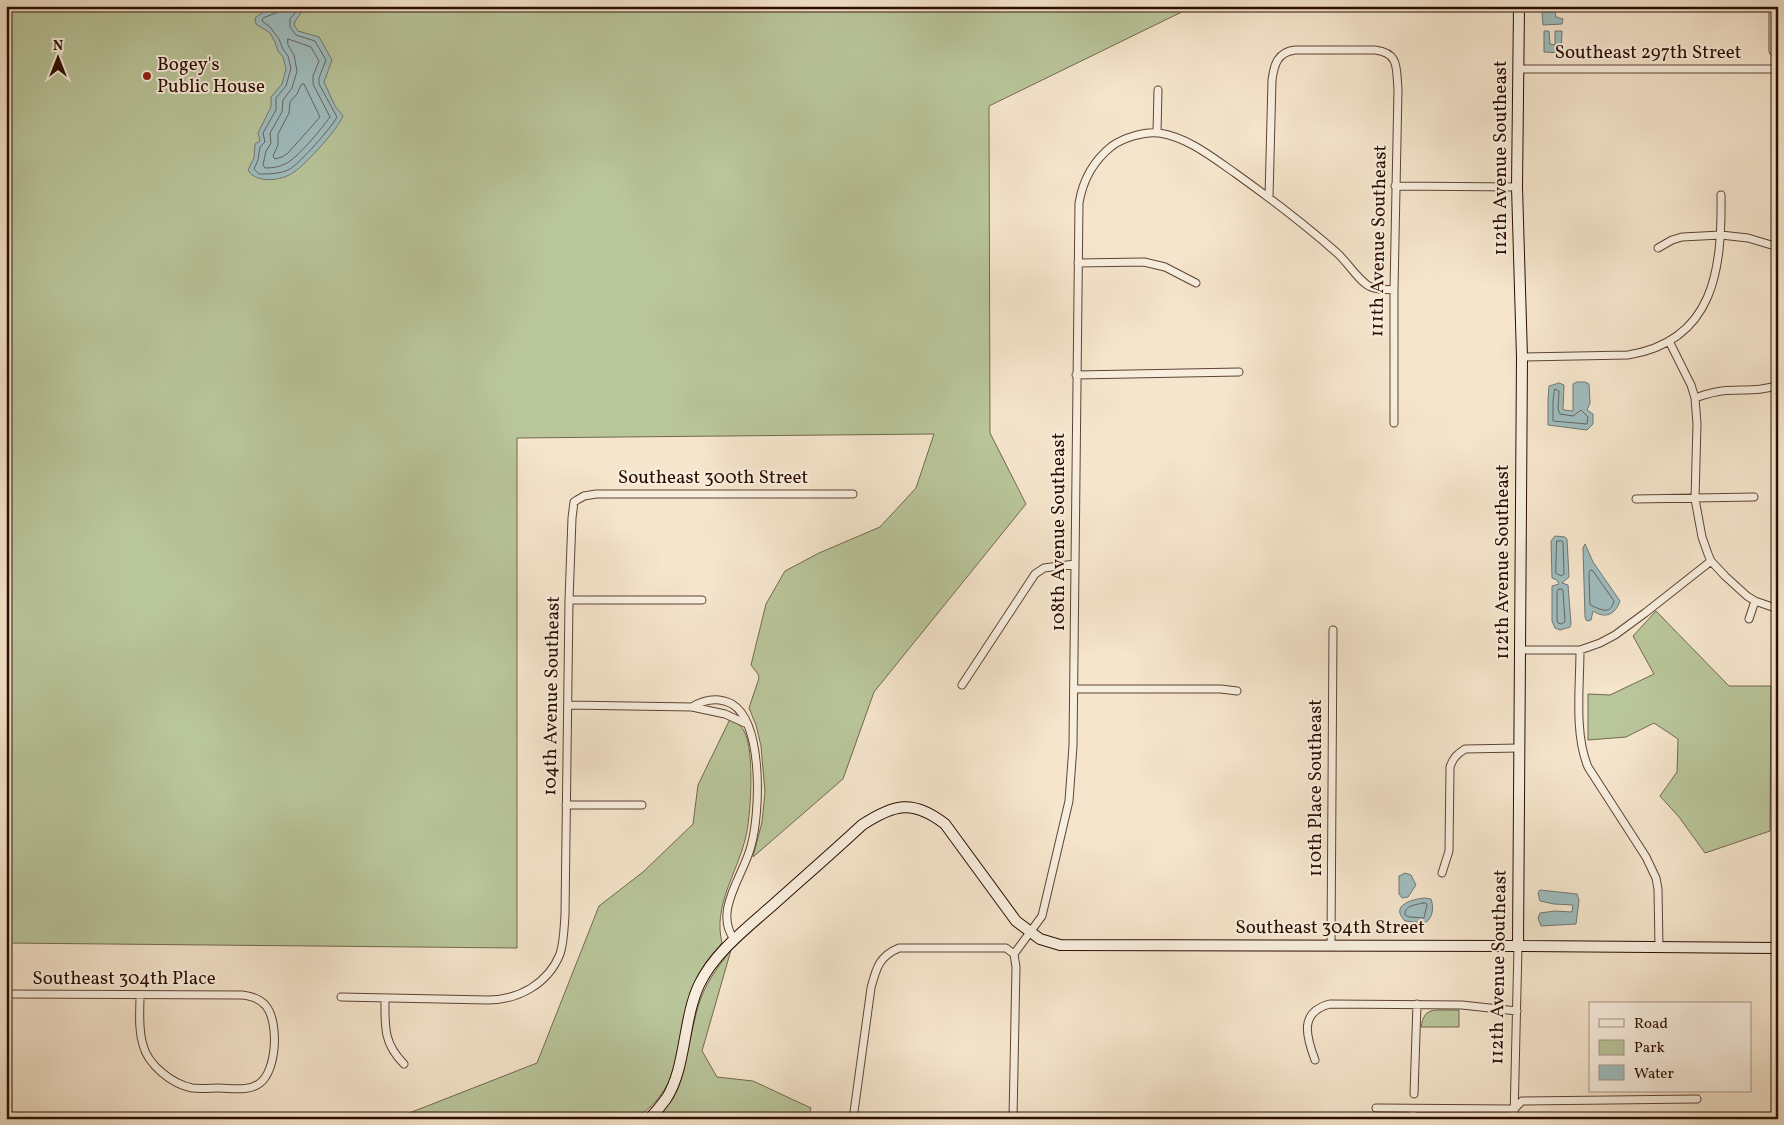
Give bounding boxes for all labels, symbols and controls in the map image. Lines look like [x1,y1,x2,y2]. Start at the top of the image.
north arrow [32,32,82,82]
text: N [53,37,63,56]
street label: Southeast 297th Street [1554,40,1742,66]
place label: Bogey's Public House [157,52,265,100]
street label: 112th Avenue Southeast [1488,60,1514,256]
marker: Bogey's Public House [141,70,153,82]
street label: 111th Avenue Southeast [1364,144,1394,337]
street label: 108th Avenue Southeast [1046,432,1072,631]
street label: 112th Avenue Southeast [1490,464,1516,660]
street label: Southeast 300th Street [618,465,809,491]
street label: 104th Avenue Southeast [537,595,567,796]
street label: 110th Place Southeast [1303,699,1329,877]
street label: 112th Avenue Southeast [1484,869,1514,1065]
street label: Southeast 304th Street [1235,915,1425,941]
street label: Southeast 304th Place [32,966,216,992]
legend [1589,1002,1752,1092]
text: Road [1634,1014,1668,1035]
text: Park [1634,1038,1665,1059]
text: Water [1634,1064,1674,1085]

